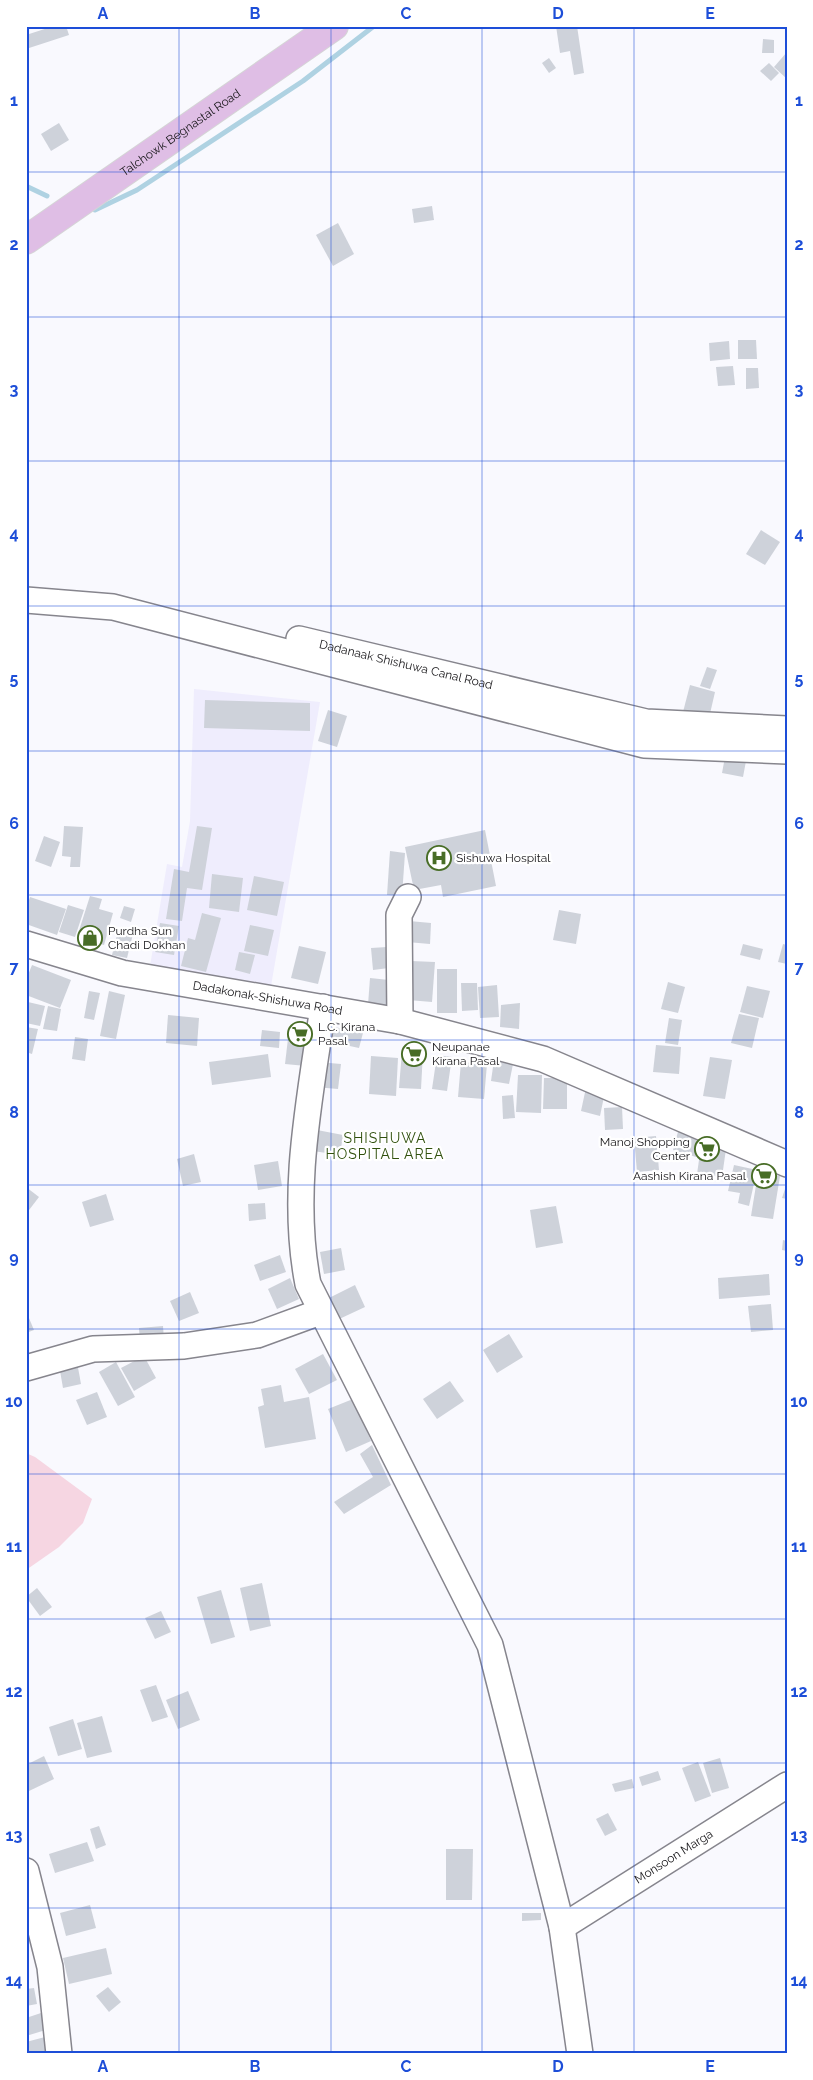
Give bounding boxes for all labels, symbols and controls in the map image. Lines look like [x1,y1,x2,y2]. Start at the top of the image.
text: A [98,4,109,23]
text: B [250,4,261,23]
text: C [401,4,412,23]
text: D [552,4,564,23]
text: E [705,4,715,23]
street label: Talchowk Begnastal Road [118,86,243,179]
text: 1 [10,91,18,110]
text: 1 [795,91,803,110]
text: 2 [9,235,19,254]
text: 2 [794,235,804,254]
text: 3 [10,380,19,399]
text: 3 [795,380,804,399]
text: 4 [9,524,19,543]
text: 4 [794,524,804,543]
street label: Dadanaak Shishuwa Canal Road [318,637,494,692]
text: 5 [10,669,19,688]
text: 5 [795,669,804,688]
text: 6 [9,814,19,833]
text: 6 [794,814,804,833]
hospital icon: Sishuwa Hospital [426,845,452,871]
place label: Sishuwa Hospital [456,851,551,865]
place label: Purdha Sun Chadi Dokhan [108,924,186,952]
shop icon: Purdha Sun Chadi Dokhan [77,925,103,951]
text: 7 [10,958,19,977]
text: 7 [795,958,804,977]
street label: Dadakonak-Shishuwa Road [192,978,343,1018]
place label: L.C. Kirana Pasal [318,1020,375,1048]
supermarket icon: L.C. Kirana Pasal [287,1021,313,1047]
place label: Neupanae Kirana Pasal [432,1040,500,1068]
supermarket icon: Neupanae Kirana Pasal [401,1041,427,1067]
text: 8 [9,1103,19,1122]
text: 8 [794,1103,804,1122]
district label: SHISHUWA HOSPITAL AREA [325,1130,445,1162]
place label: Manoj Shopping Center [600,1135,691,1163]
supermarket icon: Manoj Shopping Center [694,1136,720,1162]
supermarket icon: Aashish Kirana Pasal [751,1163,777,1189]
place label: Aashish Kirana Pasal [633,1169,747,1183]
text: 9 [9,1248,19,1267]
text: 9 [794,1248,804,1267]
text: 10 [5,1392,23,1411]
text: 10 [790,1392,808,1411]
text: 11 [6,1537,22,1556]
text: 11 [791,1537,807,1556]
text: 12 [6,1682,22,1701]
text: 12 [791,1682,807,1701]
text: 13 [6,1826,22,1845]
text: 13 [791,1826,807,1845]
street label: Monsoon Marga [632,1827,715,1886]
text: 14 [5,1971,23,1990]
text: 14 [790,1971,808,1990]
text: A [98,2057,109,2076]
text: B [250,2057,261,2076]
text: C [401,2057,412,2076]
text: D [552,2057,564,2076]
text: E [705,2057,715,2076]

